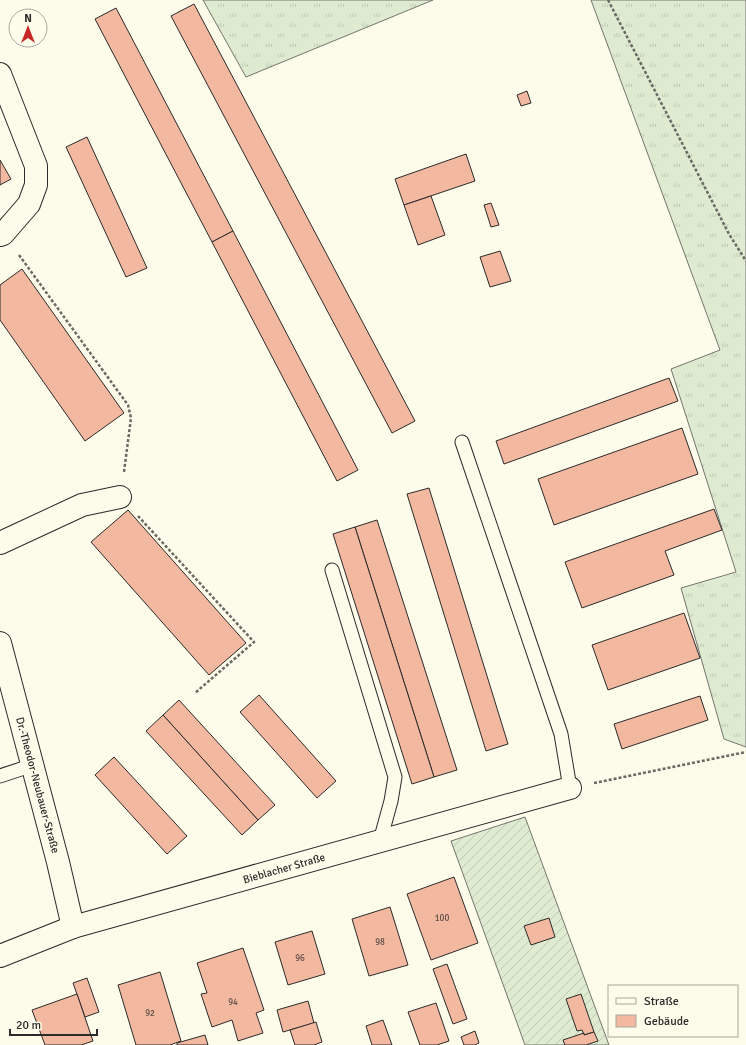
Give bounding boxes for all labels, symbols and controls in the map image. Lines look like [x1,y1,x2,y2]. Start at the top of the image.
north arrow [8,8,48,48]
text: N [24,12,32,25]
street label: Dr.-Theodor-Neubauer-Straße [13,716,62,855]
street label: Bieblacher Straße [242,851,327,886]
house number: 100 [435,913,449,924]
house number: 98 [375,937,385,948]
house number: 96 [295,953,305,964]
legend [608,985,738,1037]
text: Straße [644,994,679,1009]
house number: 94 [228,997,238,1008]
house number: 92 [145,1008,155,1019]
scale bar [10,1011,97,1037]
text: Gebäude [644,1014,689,1029]
text: 20 m [16,1018,41,1033]

